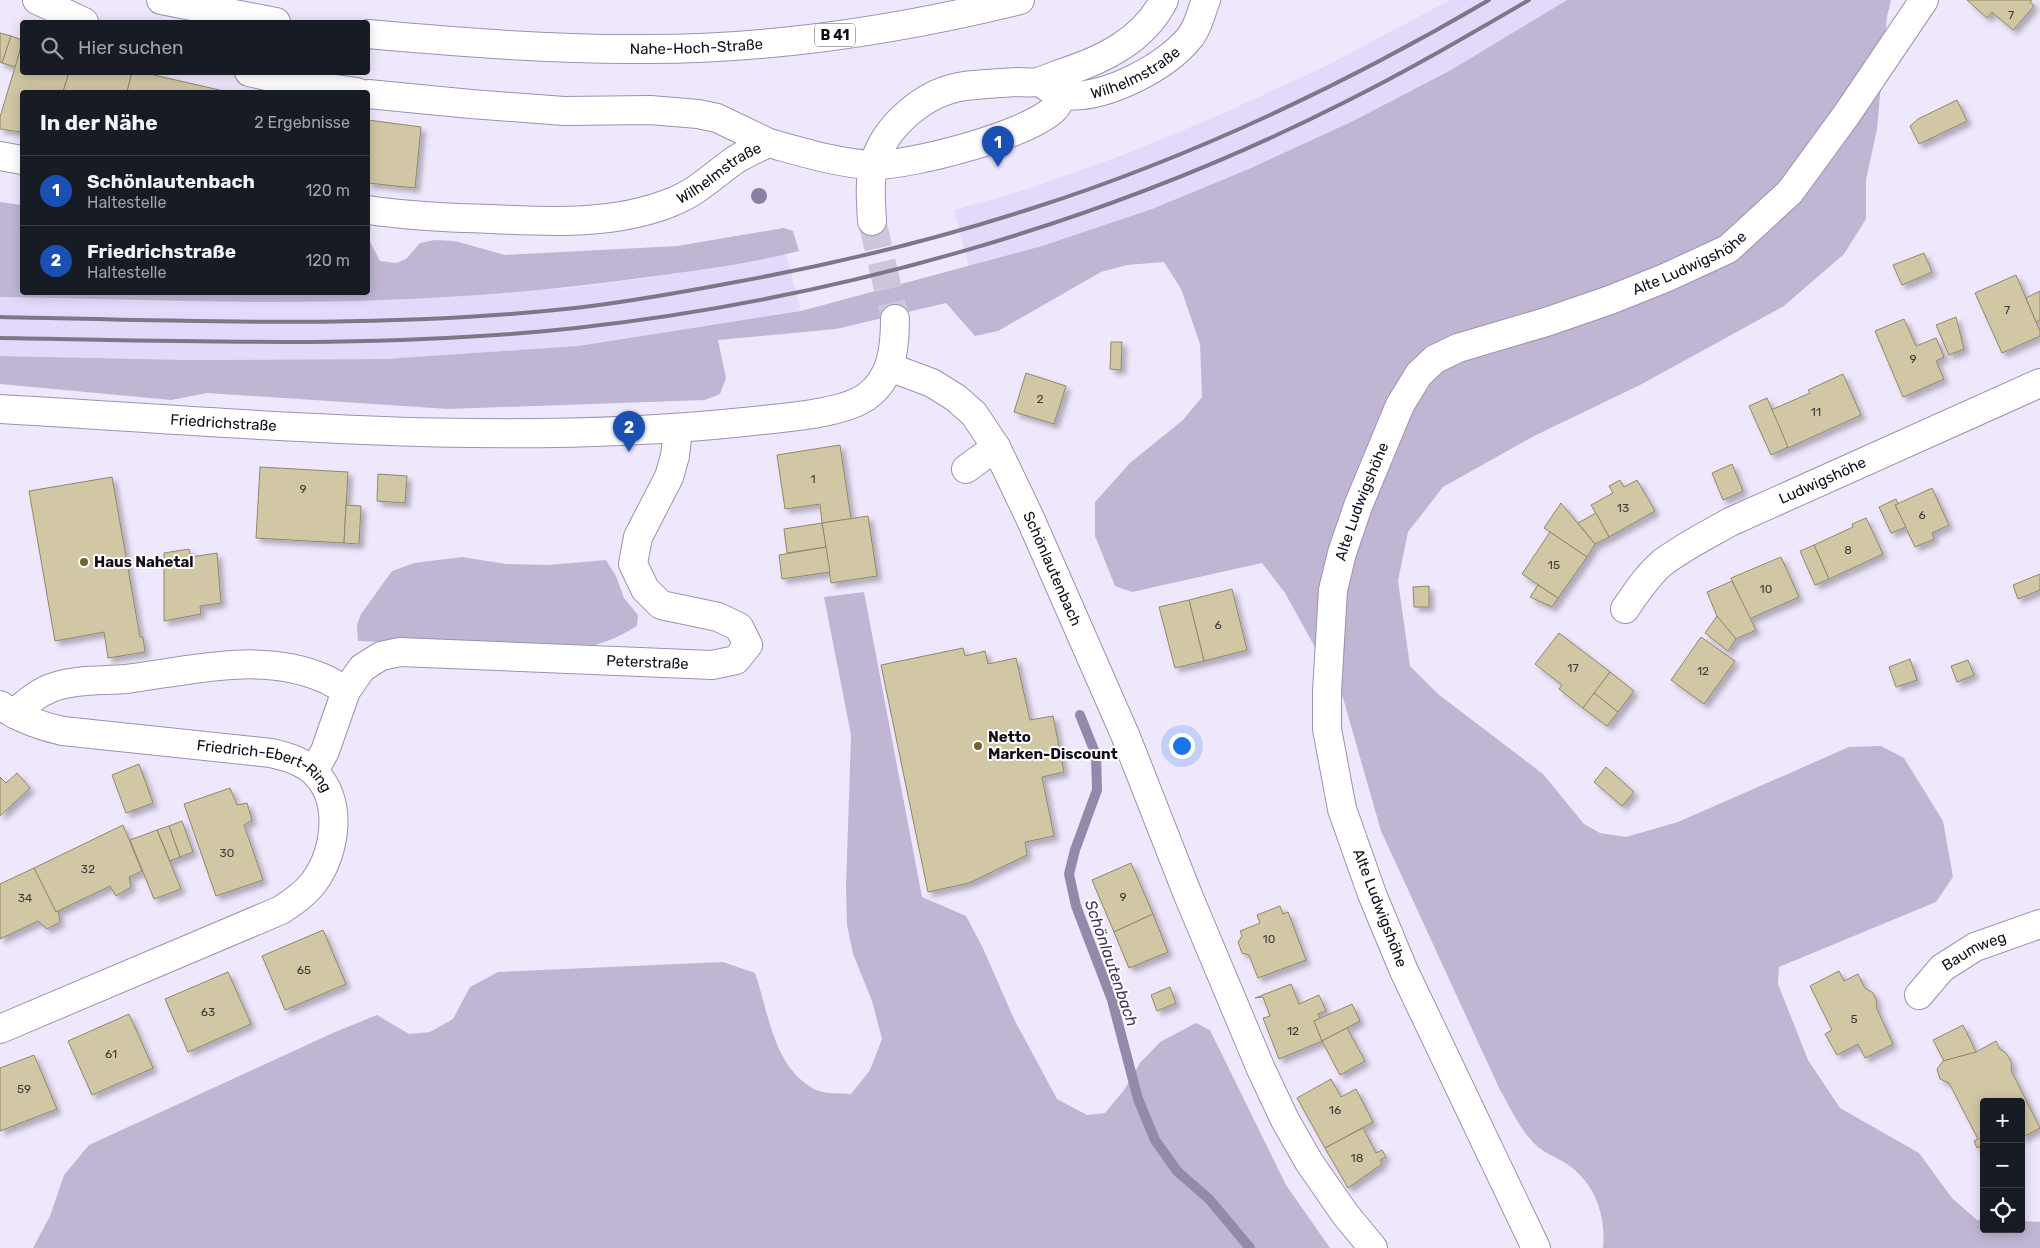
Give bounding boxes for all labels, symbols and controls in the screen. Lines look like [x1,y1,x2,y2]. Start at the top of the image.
house number: 7 [2008,8,2014,22]
search box [20,20,370,75]
road number: B 41 [815,24,855,46]
icon: search [38,34,66,62]
street label: Nahe-Hoch-Straße [630,35,764,58]
text: Hier suchen [78,36,184,59]
street label: Wilhelmstraße [1089,43,1184,103]
text: In der Nähe [40,110,158,135]
text: 2 Ergebnisse [254,113,350,132]
pin: 1 [982,126,1014,167]
street label: Wilhelmstraße [674,139,764,208]
text: Schönlautenbach [87,170,255,193]
text: 1 [52,181,60,200]
text: 120 m [305,181,350,200]
text: Haltestelle [87,193,166,212]
street label: Alte Ludwigshöhe [1630,228,1750,299]
text: Friedrichstraße [87,240,236,263]
text: 2 [51,251,61,270]
text: 120 m [305,251,350,270]
text: Haltestelle [87,263,166,282]
house number: 7 [2004,303,2010,317]
house number: 9 [1909,352,1917,366]
house number: 2 [1036,392,1044,406]
house number: 11 [1811,405,1821,419]
street label: Friedrichstraße [170,411,277,435]
pin: 2 [613,411,645,452]
street label: Alte Ludwigshöhe [1331,440,1392,563]
street label: Ludwigshöhe [1776,453,1869,508]
house number: 1 [810,472,816,486]
house number: 9 [299,482,307,496]
house number: 13 [1617,501,1629,515]
street label: Schönlautenbach [1019,508,1085,629]
house number: 6 [1918,508,1926,522]
house number: 8 [1844,543,1852,557]
place label: Haus Nahetal [94,553,194,571]
marker: Haus Nahetal [78,556,90,568]
house number: 15 [1548,558,1560,572]
house number: 10 [1760,582,1772,596]
house number: 6 [1214,618,1222,632]
street label: Peterstraße [606,652,689,673]
house number: 17 [1567,661,1579,675]
house number: 12 [1697,664,1709,678]
place label: Netto Marken-Discount [988,728,1118,763]
your location [1169,733,1195,759]
street label: Friedrich-Ebert-Ring [196,736,336,795]
marker: Netto Marken-Discount [972,740,984,752]
house number: 30 [220,846,234,860]
street label: Alte Ludwigshöhe [1349,846,1411,970]
house number: 32 [81,862,95,876]
house number: 9 [1119,890,1127,904]
house number: 34 [18,891,33,905]
water label: Schönlautenbach [1081,897,1142,1029]
street label: Baumweg [1939,928,2008,975]
house number: 10 [1263,932,1275,946]
house number: 65 [297,963,311,977]
house number: 63 [201,1005,215,1019]
house number: 5 [1850,1012,1858,1026]
house number: 12 [1287,1024,1299,1038]
house number: 61 [105,1047,117,1061]
house number: 59 [17,1082,31,1096]
map controls [1980,1098,2025,1233]
button: + [1980,1098,2025,1143]
house number: 16 [1329,1103,1341,1117]
button: − [1980,1143,2025,1188]
house number: 18 [1351,1151,1363,1165]
button: locate [1980,1188,2025,1233]

